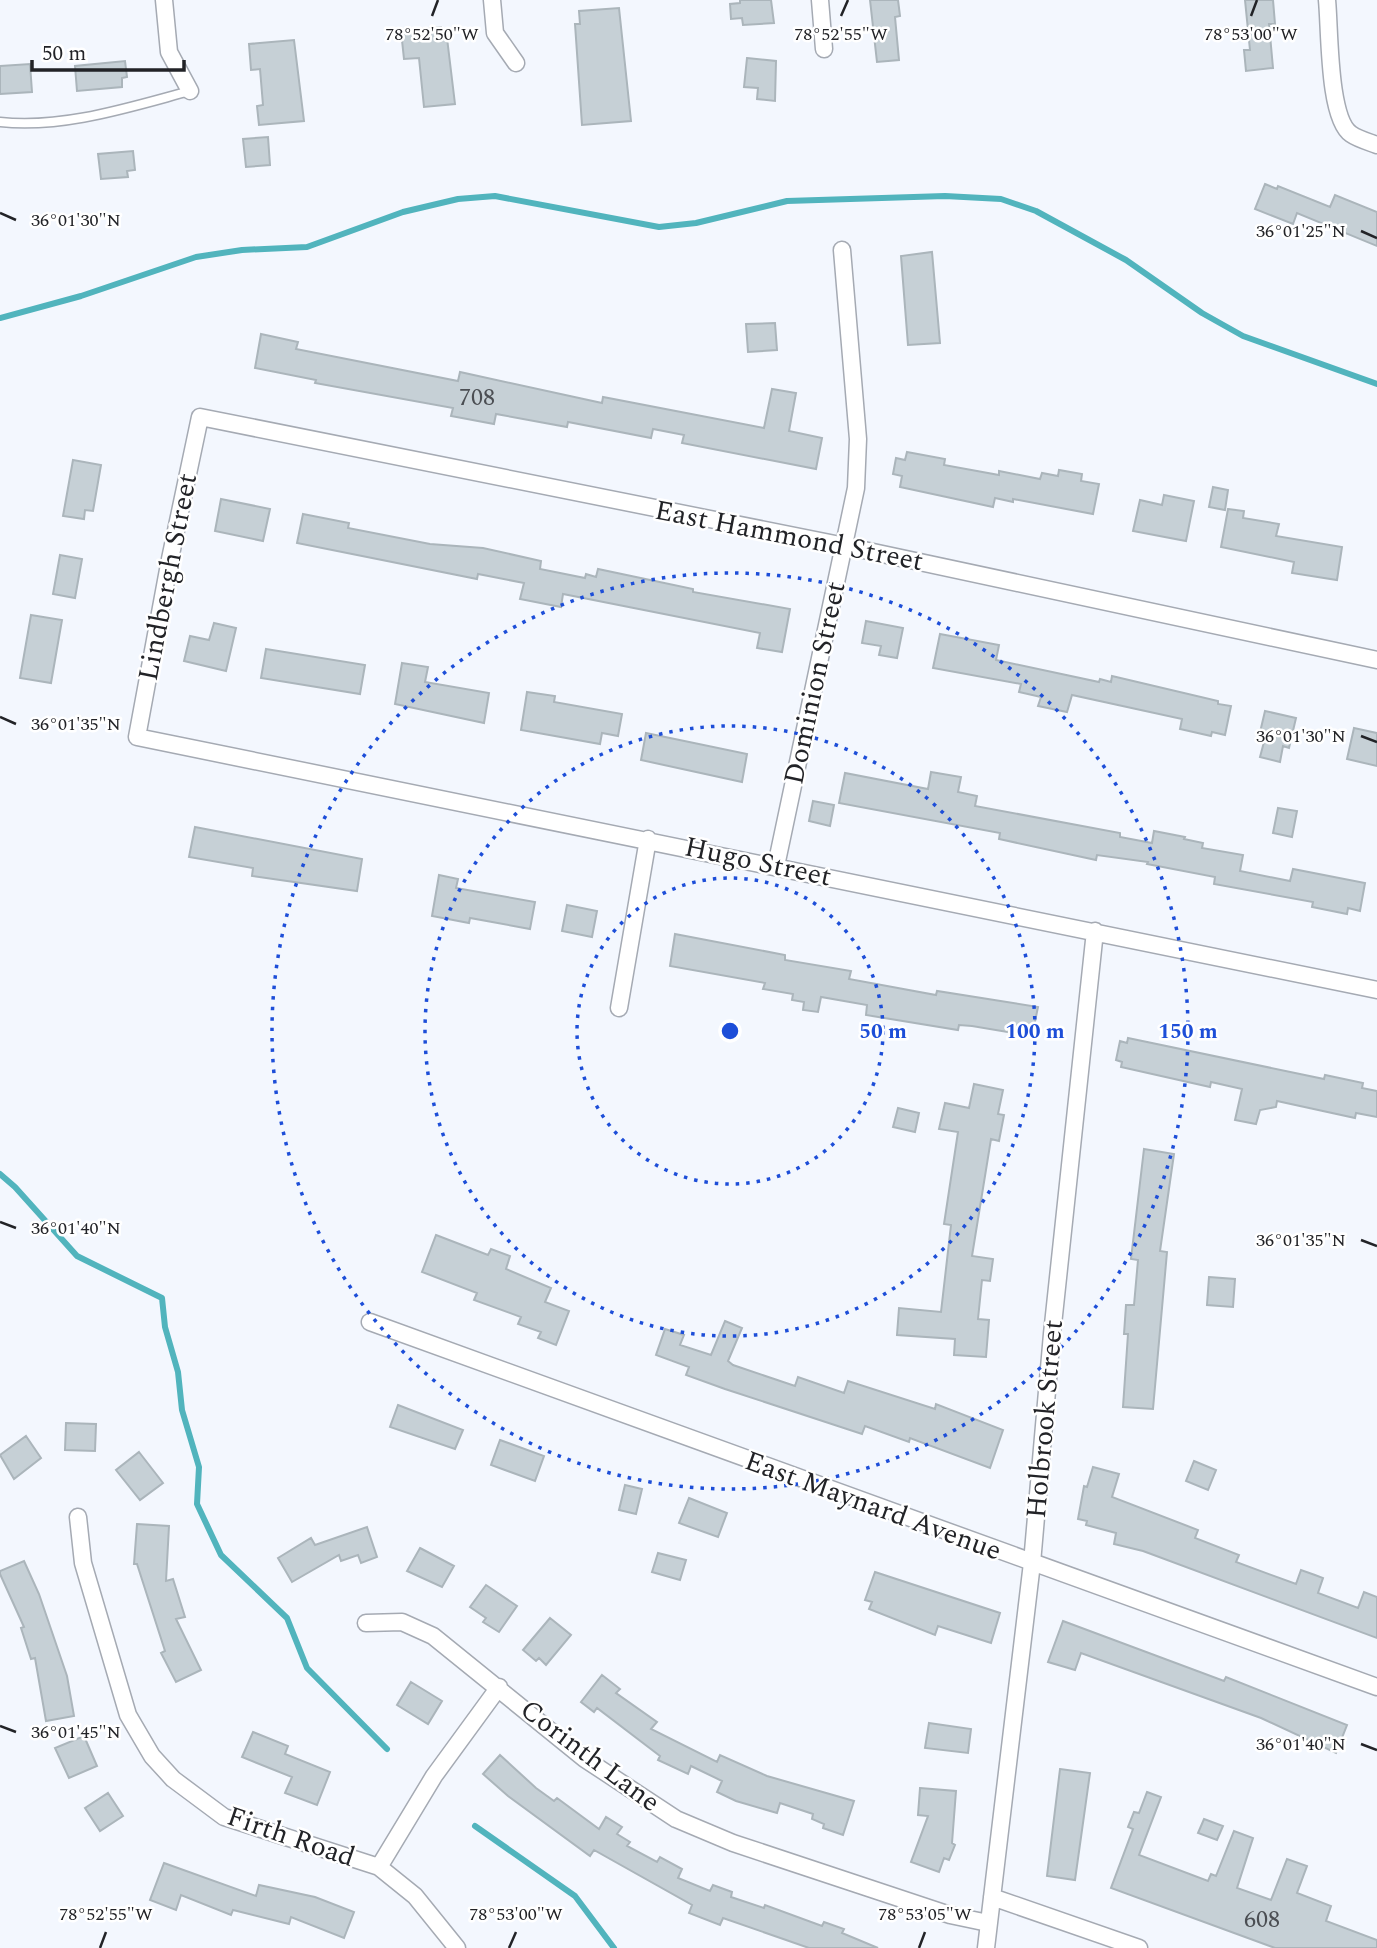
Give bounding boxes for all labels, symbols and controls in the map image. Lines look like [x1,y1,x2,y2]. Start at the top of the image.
text: 78°52'50"W [385,21,479,48]
text: 78°52'55"W [794,21,888,48]
text: 78°53'00"W [1204,21,1298,48]
scale bar [32,28,184,72]
text: 50 m [42,38,86,70]
text: 36°01'30"N [31,207,121,234]
text: 36°01'25"N [1256,218,1346,245]
house number: 708 [459,380,495,416]
street label: Lindbergh Street [127,469,209,685]
street label: East Hammond Street [651,489,927,583]
street label: Dominion Street [773,578,857,788]
text: 36°01'35"N [31,711,121,738]
text: 36°01'30"N [1256,723,1346,750]
street label: Hugo Street [681,825,835,899]
text: 50 m [859,1016,907,1048]
text: 100 m [1005,1016,1065,1048]
text: 150 m [1158,1016,1218,1048]
centre of rings [718,1019,742,1043]
text: 36°01'40"N [31,1215,121,1242]
text: 36°01'35"N [1256,1227,1346,1254]
street label: Holbrook Street [1015,1318,1075,1520]
street label: East Maynard Avenue [739,1440,1007,1572]
street label: Corinth Lane [511,1689,669,1823]
text: 36°01'45"N [31,1719,121,1746]
text: 36°01'40"N [1256,1731,1346,1758]
street label: Firth Road [221,1795,361,1879]
text: 78°52'55"W [59,1901,153,1928]
text: 78°53'00"W [469,1901,563,1928]
text: 78°53'05"W [878,1901,972,1928]
house number: 608 [1244,1902,1280,1938]

